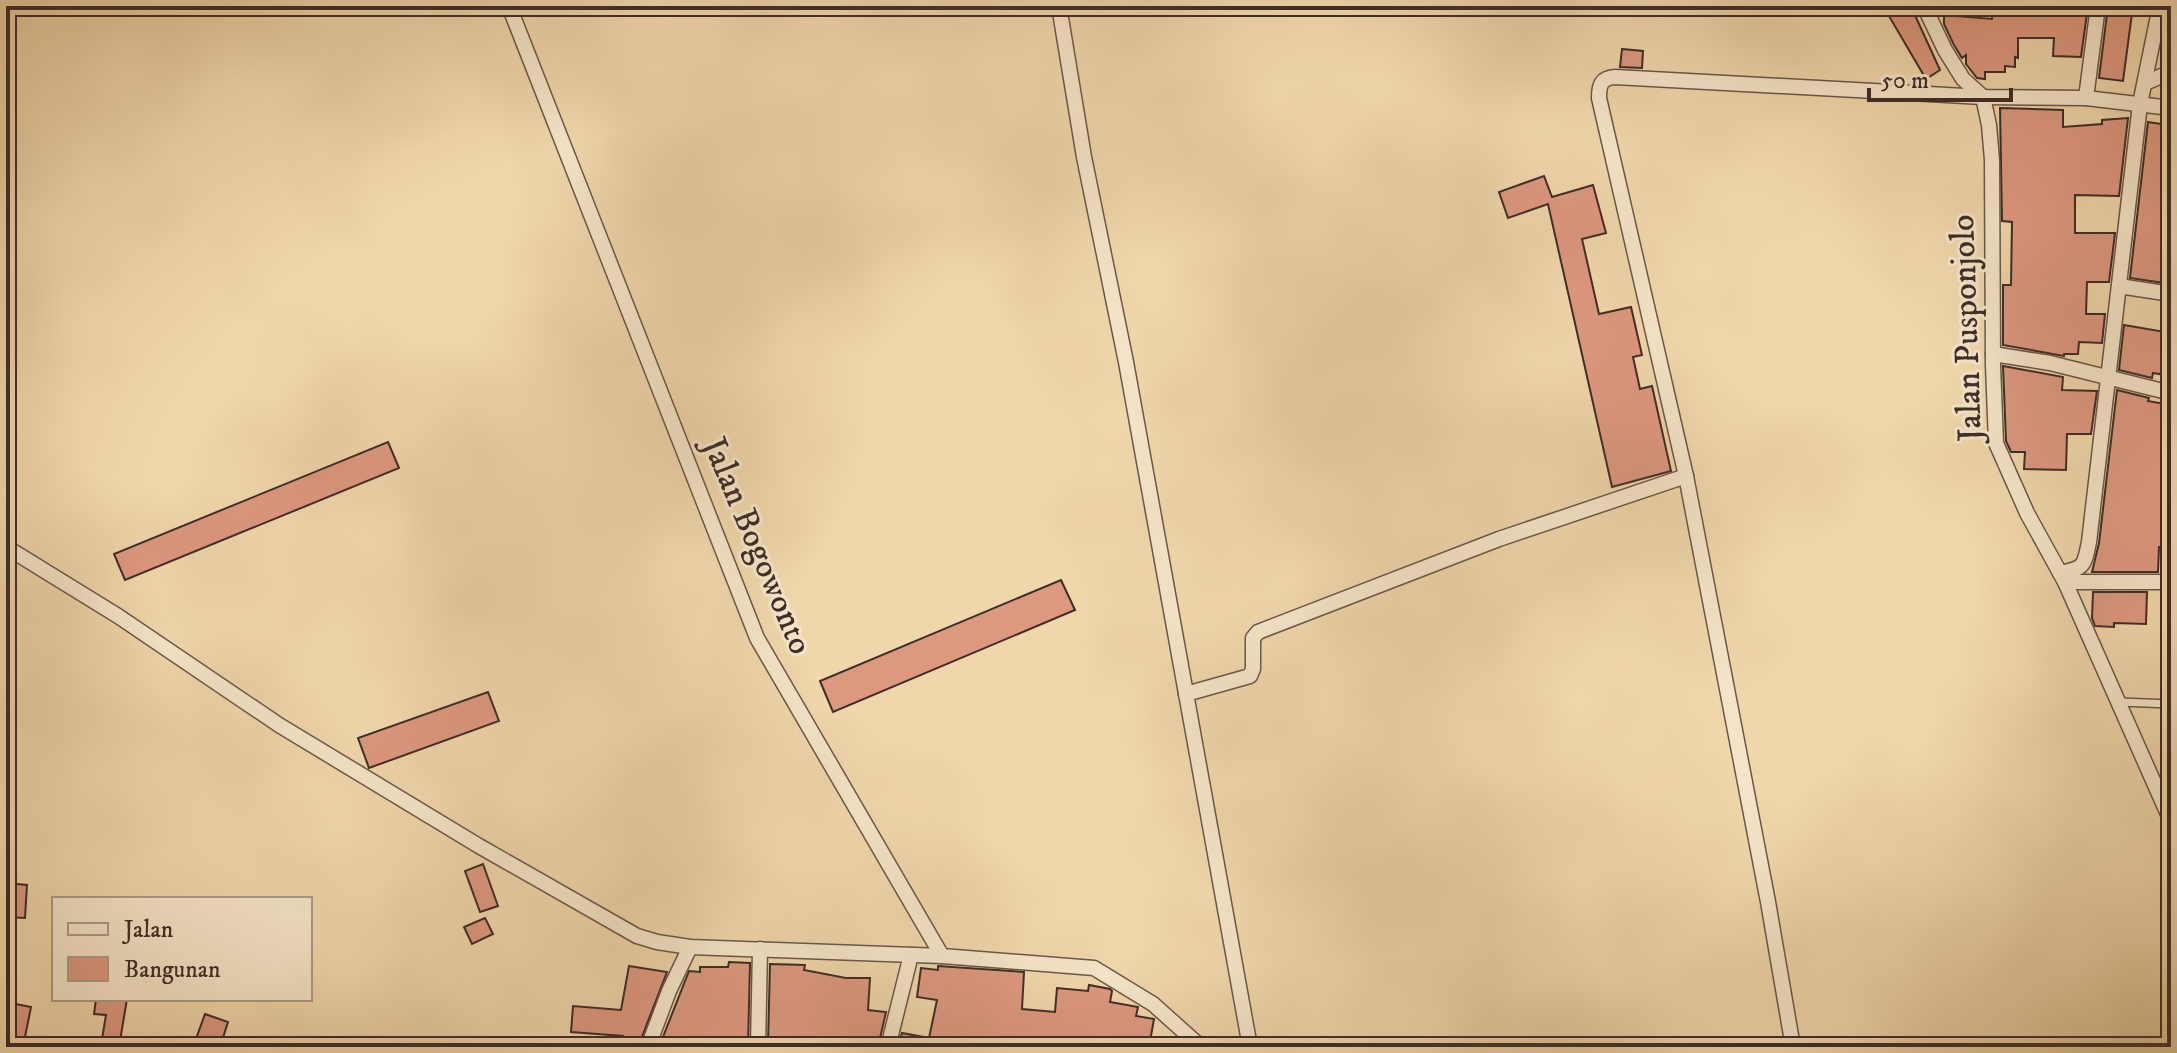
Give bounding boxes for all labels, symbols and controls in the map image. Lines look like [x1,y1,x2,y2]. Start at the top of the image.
scale bar [1869,52,2011,102]
text: 50 m [1881,66,1929,96]
street label: Jalan Pusponjolo [1942,214,1992,445]
street label: Jalan Bogowonto [691,429,822,661]
legend [52,897,312,1001]
text: Jalan [122,915,174,945]
text: Bangunan [124,955,221,985]

